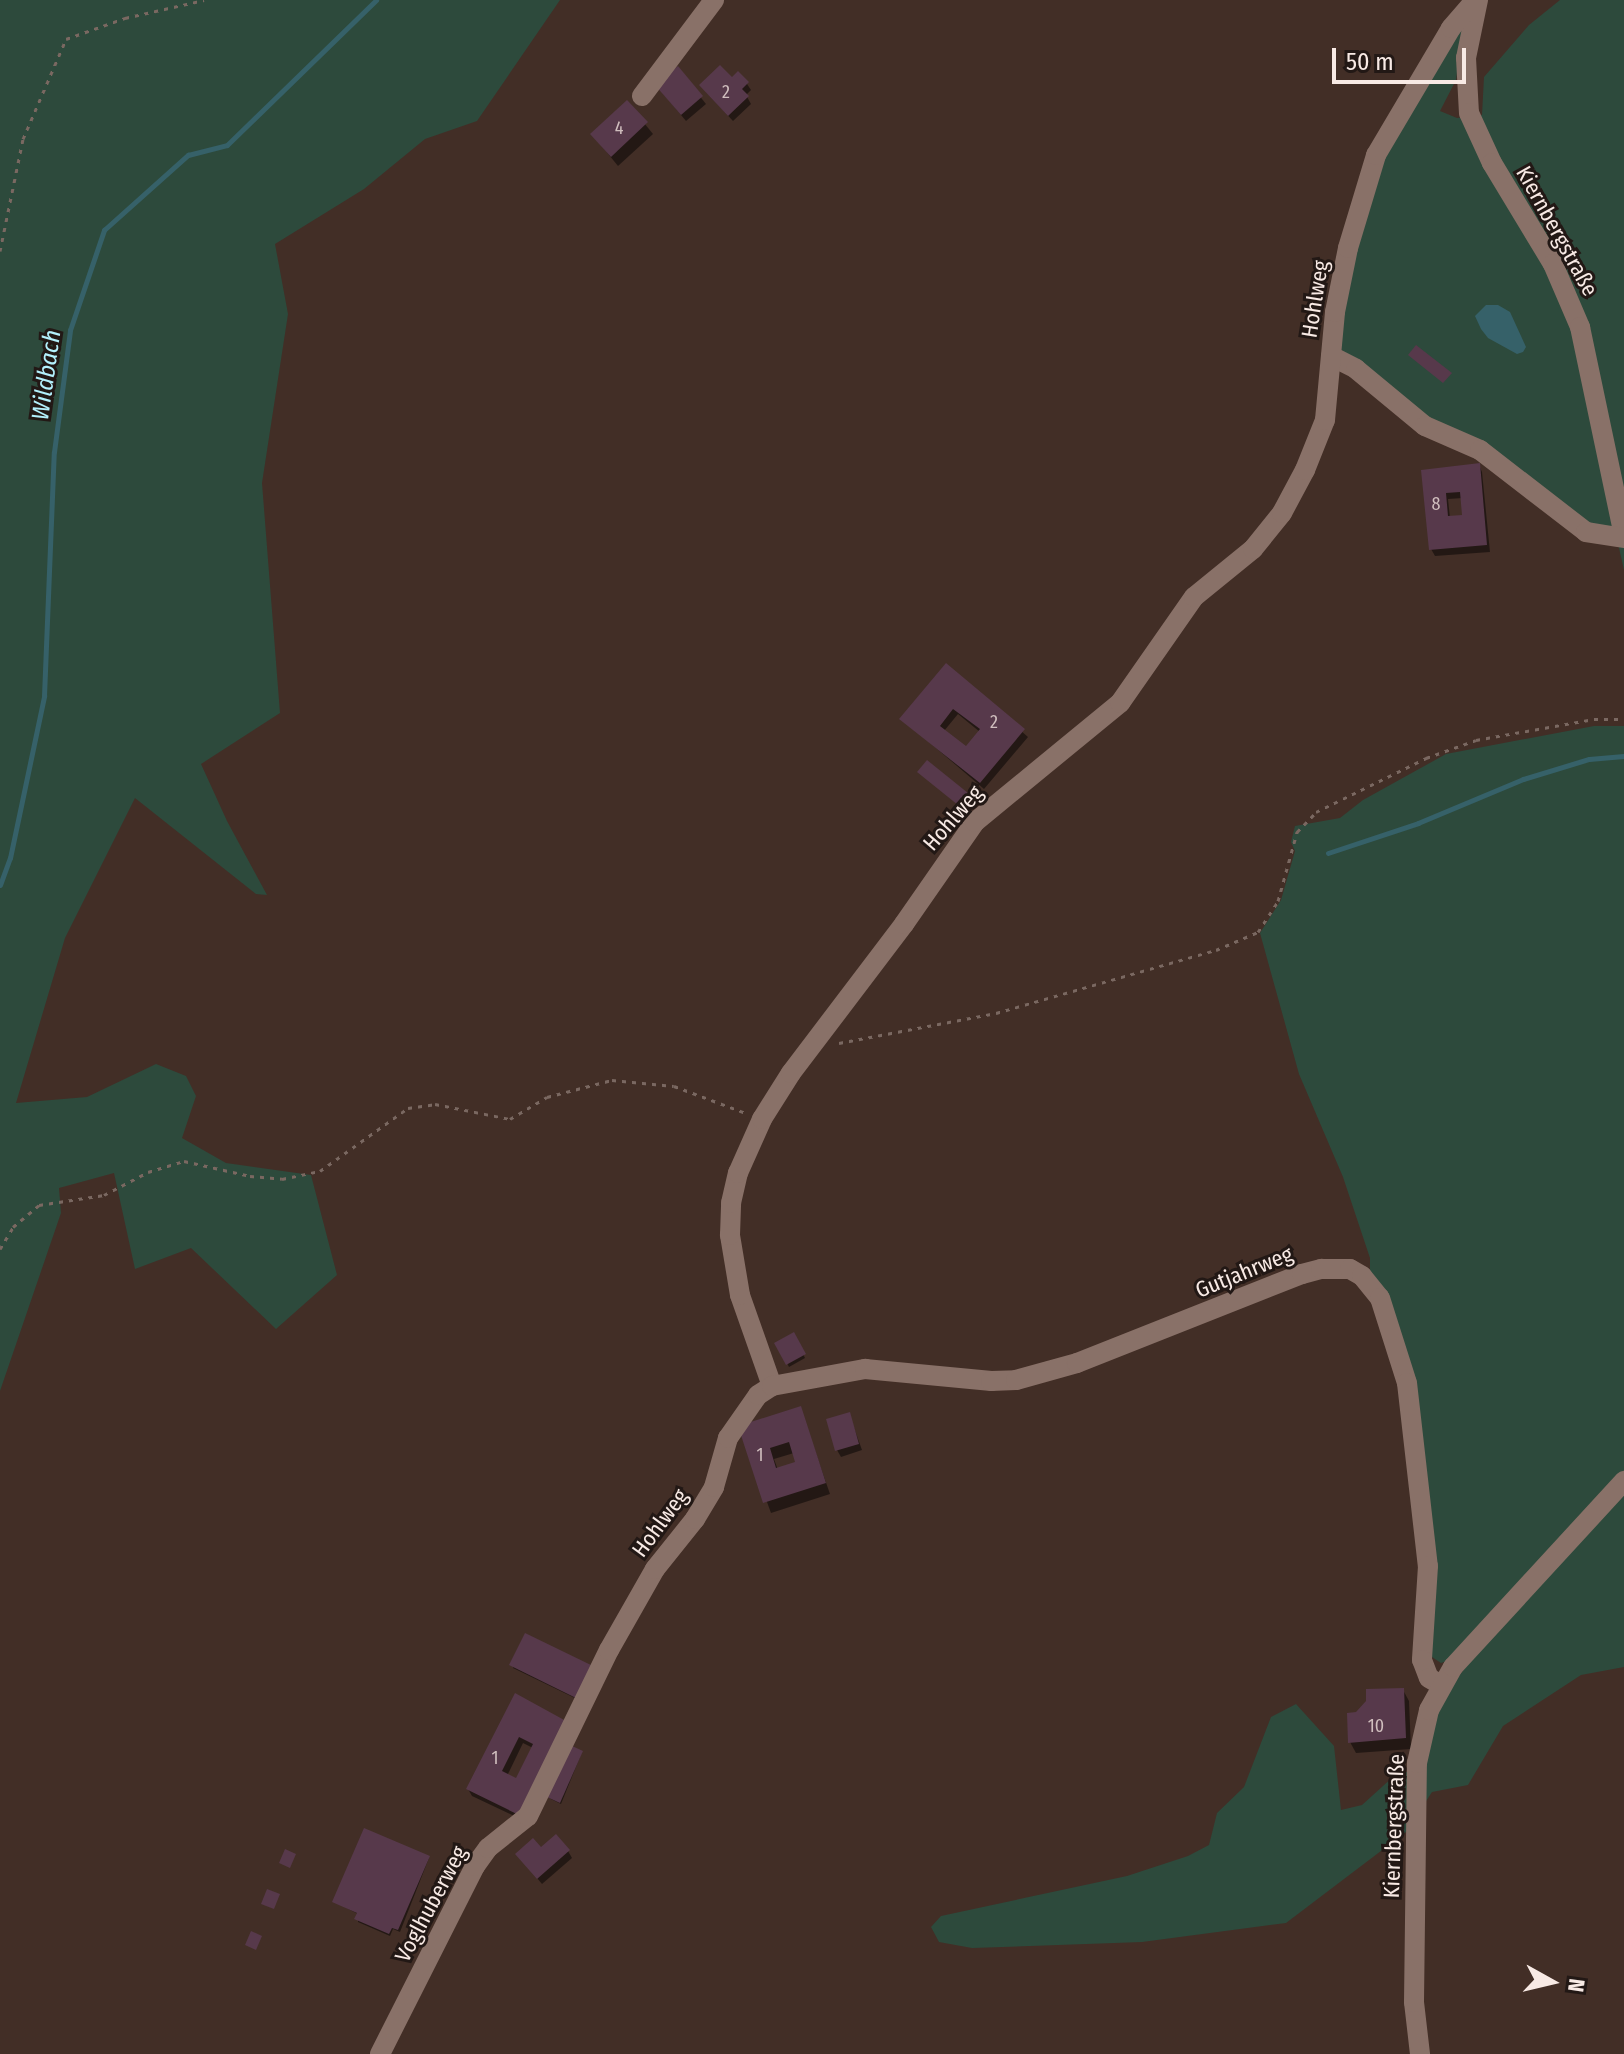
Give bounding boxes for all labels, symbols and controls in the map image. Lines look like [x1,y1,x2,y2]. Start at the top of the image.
scale bar [1336,32,1470,82]
text: 50 m [1346,48,1394,76]
house number: 2 [722,81,730,103]
house number: 4 [615,117,623,139]
street label: Kiernbergstraße [1510,161,1604,301]
street label: Hohlweg [1296,258,1334,340]
water label: Wildbach [26,328,68,422]
house number: 8 [1432,493,1440,515]
house number: 2 [990,711,998,733]
street label: Hohlweg [917,780,989,856]
street label: Gutjahrweg [1192,1241,1296,1303]
house number: 1 [756,1444,764,1466]
street label: Hohlweg [626,1484,694,1562]
house number: 10 [1368,1715,1384,1737]
house number: 1 [491,1747,499,1769]
street label: Kiernbergstraße [1378,1753,1410,1899]
street label: Voglhuberweg [389,1842,473,1966]
north arrow [1512,1942,1592,2022]
text: N [1562,1977,1591,1994]

